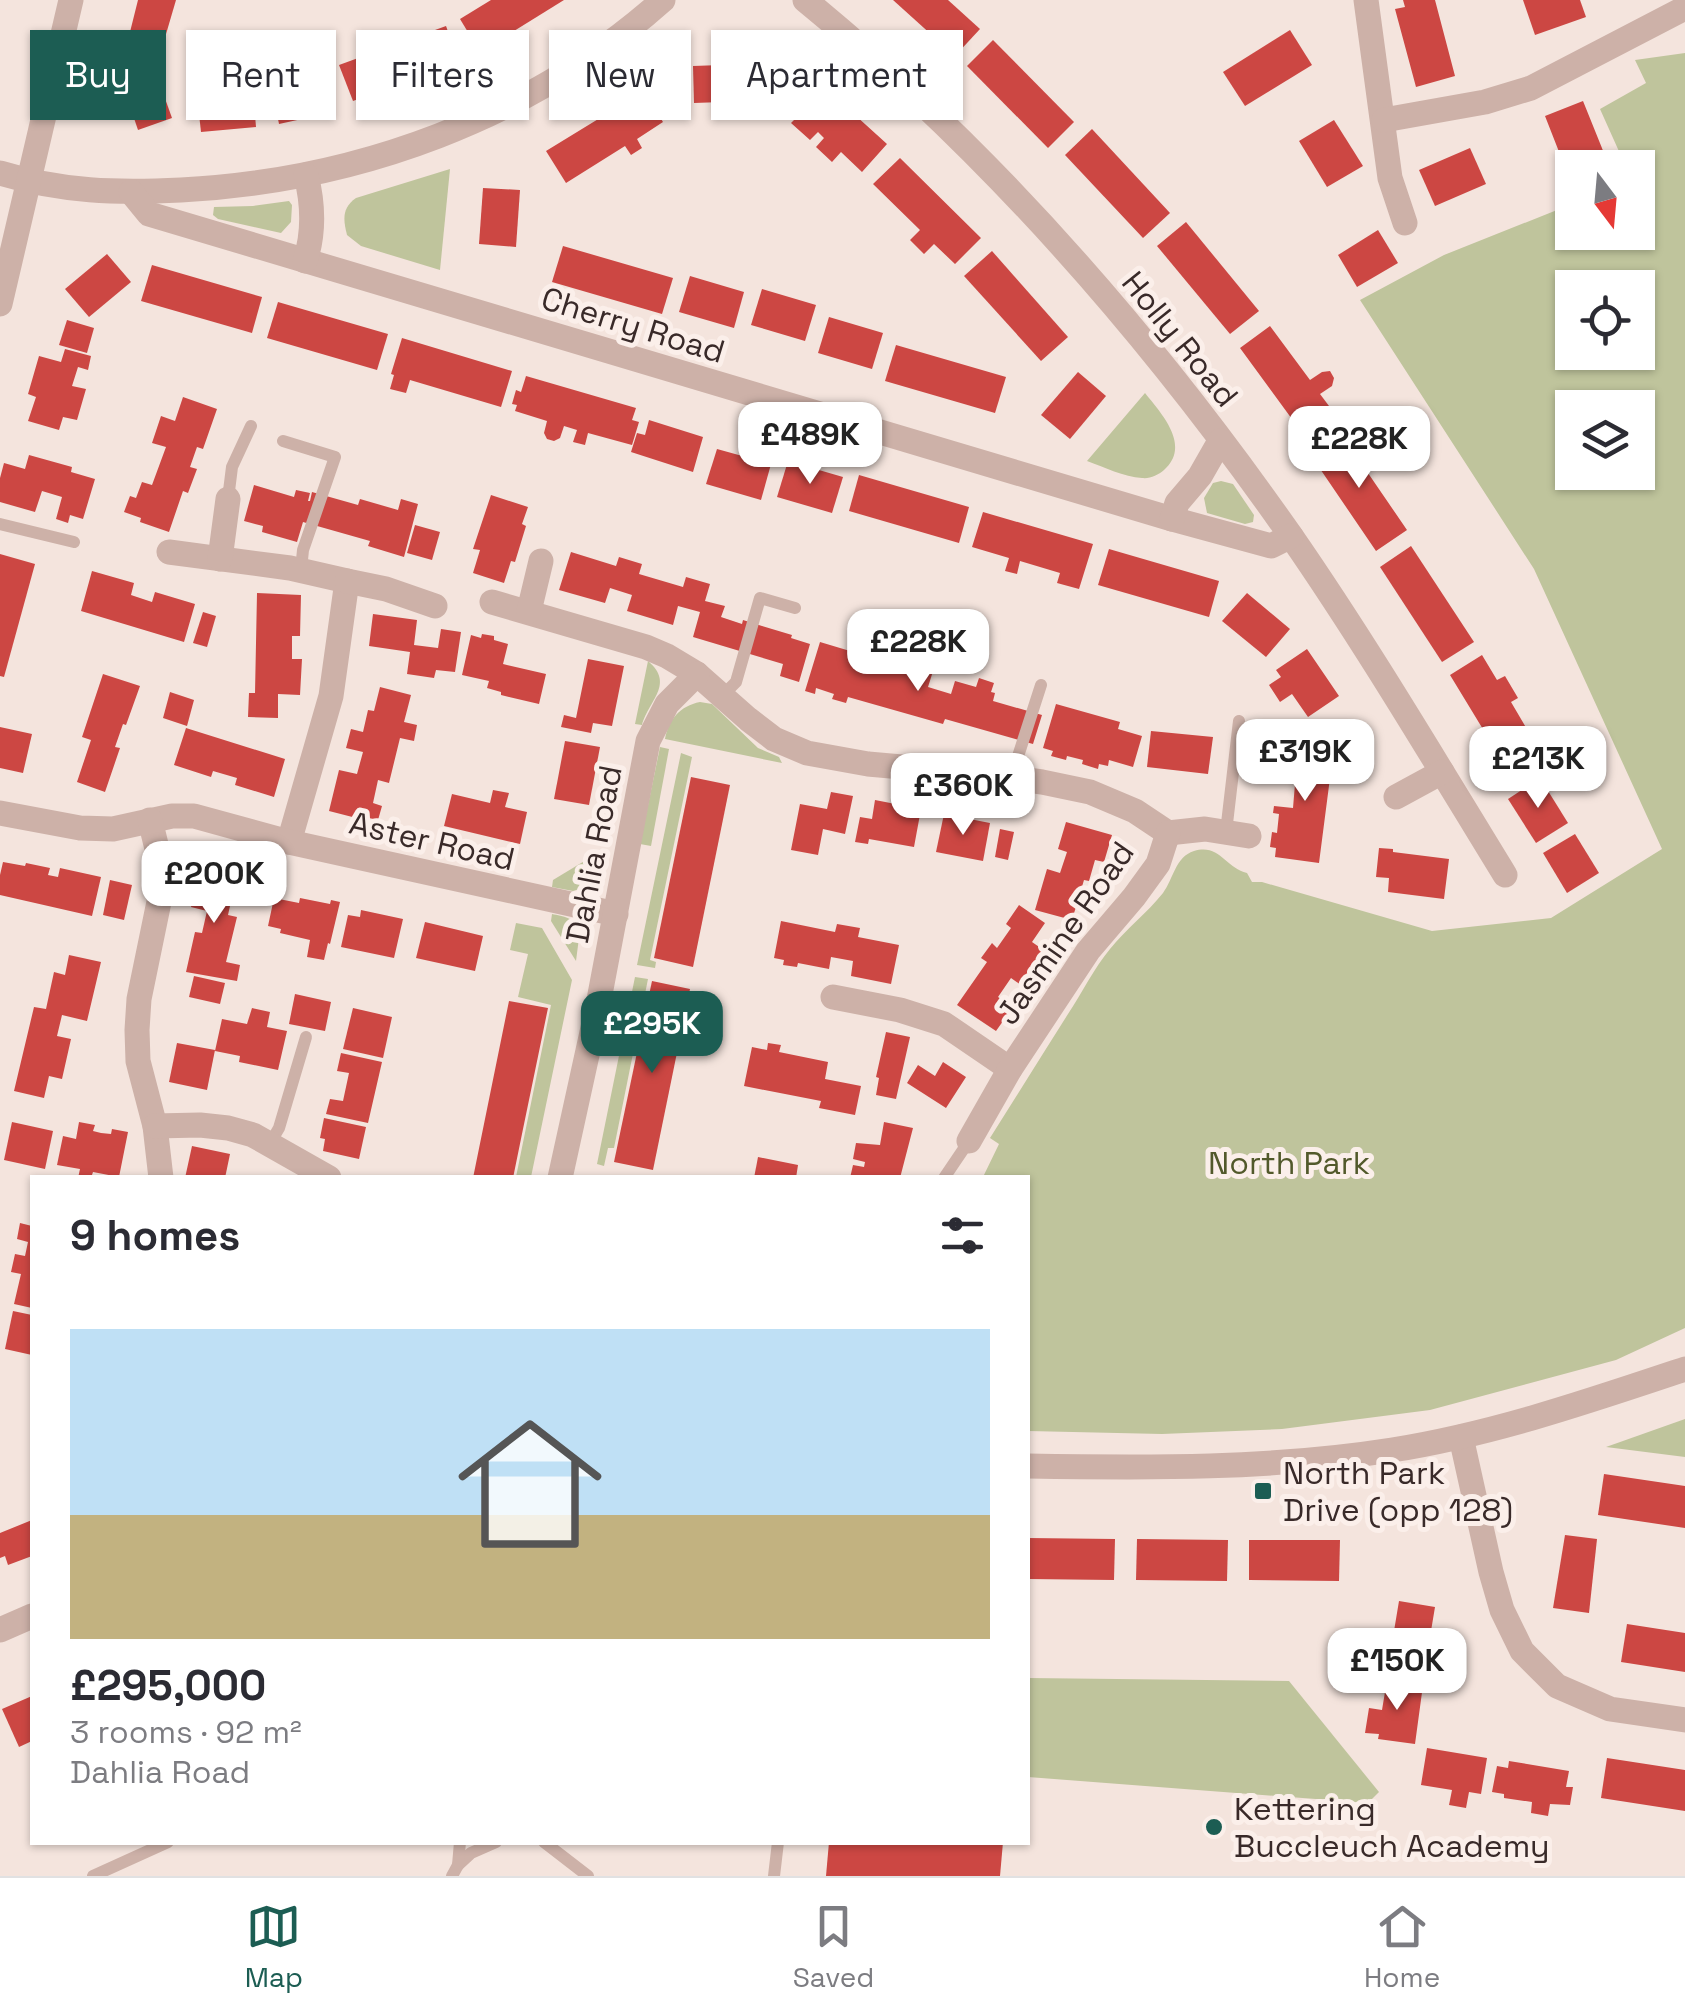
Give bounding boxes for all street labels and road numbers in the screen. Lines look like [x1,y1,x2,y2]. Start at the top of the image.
street label: Holly Road [1113,263,1247,415]
street label: Cherry Road [536,278,730,372]
street label: Dahlia Road [557,762,631,946]
street label: Aster Road [345,803,519,879]
street label: Jasmine Road [987,834,1143,1032]

